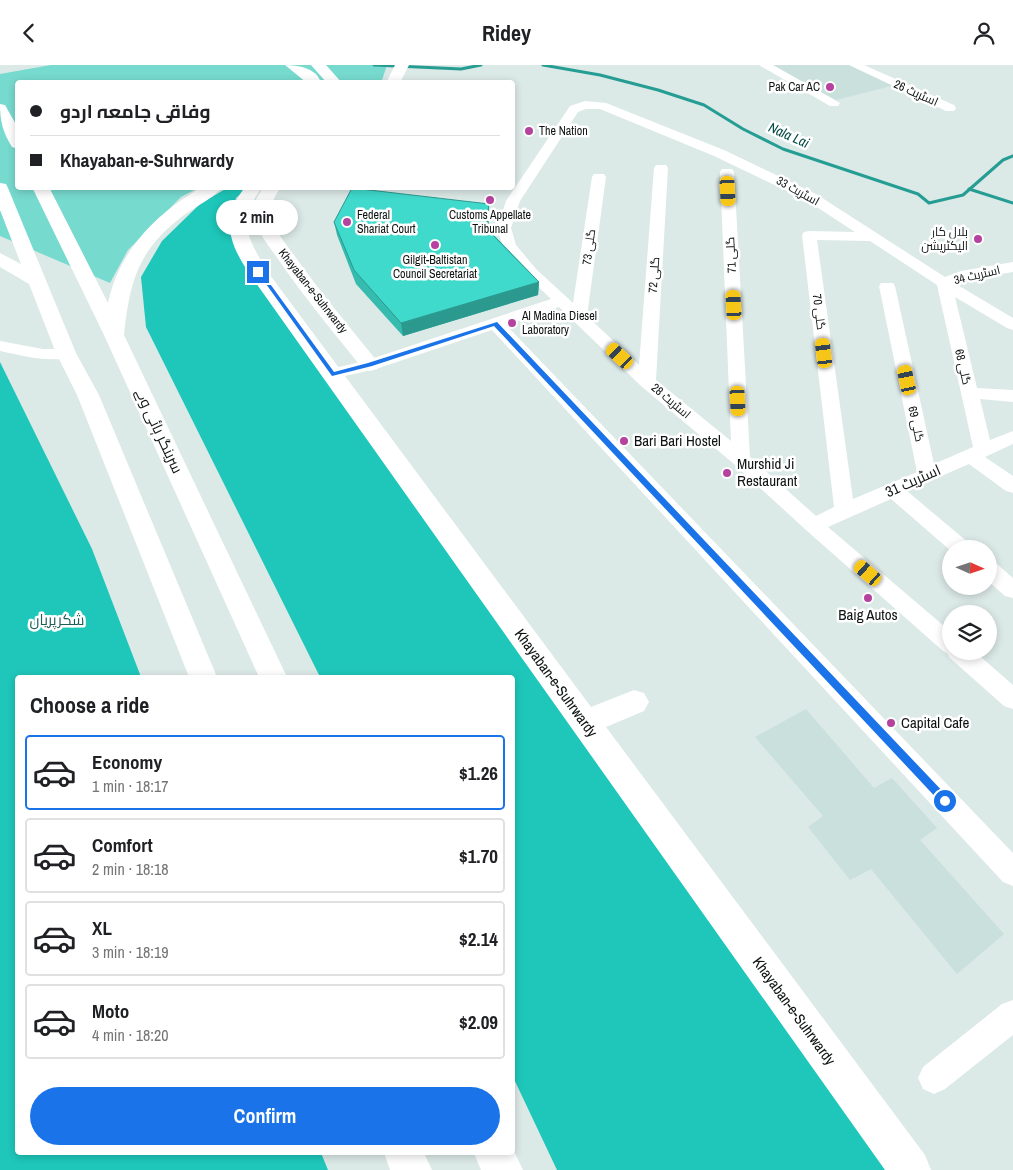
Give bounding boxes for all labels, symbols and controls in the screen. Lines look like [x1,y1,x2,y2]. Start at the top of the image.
text: Ridey [482,18,531,48]
icon: back [15,19,43,47]
icon: person [970,19,998,47]
street label: اسٹریٹ 26 [891,76,941,110]
place label: Pak Car AC [769,79,820,95]
marker: Pak Car AC [824,81,836,93]
text: وفاقی جامعہ اردو [60,98,210,124]
water label: Nala Lai [766,118,813,152]
place label: The Nation [539,123,588,139]
marker: The Nation [523,125,535,137]
text: Khayaban-e-Suhrwardy [60,147,234,173]
street label: اسٹریٹ 33 [774,173,822,209]
car [719,176,736,206]
marker: Customs Appellate Tribunal [484,194,496,206]
callout: 2 min [217,199,299,235]
text: 2 min [240,206,274,228]
place label: Federal Shariat Court [357,207,416,237]
place label: Customs Appellate Tribunal [449,207,531,237]
marker: Federal Shariat Court [341,216,353,228]
place label: بلال کار الیکٹریشن [921,224,968,254]
street label: گلی 73 [579,228,599,266]
marker: بلال کار الیکٹریشن [972,233,984,245]
street label: گلی 71 [722,237,740,273]
marker: Gilgit-Baltistan Council Secretariat [429,239,441,251]
street label: Khayaban-e-Suhrwardy [275,245,351,337]
place label: Gilgit-Baltistan Council Secretariat [393,252,477,282]
street label: گلی 72 [645,256,663,294]
route end [247,261,269,283]
street label: اسٹریٹ 34 [952,262,1002,288]
car [725,290,742,320]
street label: گلی 70 [809,293,829,331]
place label: Al Madina Diesel Laboratory [521,308,597,338]
marker: Al Madina Diesel Laboratory [506,317,518,329]
car [814,337,833,369]
car [603,340,636,372]
street label: گلی 68 [951,348,975,386]
car [896,364,917,396]
street label: اسٹریٹ 28 [648,380,694,422]
street label: سرینگر ہائی وے [131,385,188,477]
car [729,386,746,416]
street label: گلی 69 [904,405,928,443]
place label: Bari Bari Hostel [634,430,721,451]
marker: Bari Bari Hostel [618,435,630,447]
place label: Murshid Ji Restaurant [737,453,798,491]
street label: اسٹریٹ 31 [882,459,944,502]
marker: Murshid Ji Restaurant [721,467,733,479]
north arrow [942,540,998,595]
map controls [942,540,997,660]
car [851,557,884,589]
marker: Baig Autos [862,592,874,604]
place label: Baig Autos [838,604,898,625]
button: layers [942,605,997,660]
park label: شکرپریاں [30,609,84,630]
street label: Khayaban-e-Suhrwardy [510,624,603,742]
text: Choose a ride [30,690,149,720]
place label: Capital Cafe [901,712,970,733]
marker: Capital Cafe [885,717,897,729]
text: Economy [92,749,162,775]
icon: car [32,750,77,795]
text: $1.26 [459,760,498,786]
text: 1 min · 18:17 [92,775,169,797]
route start [934,790,956,812]
text: Comfort [92,832,153,858]
icon: car [32,833,77,878]
text: $1.70 [459,843,498,869]
text: 2 min · 18:18 [92,858,169,880]
text: XL [92,915,112,941]
icon: car [32,916,77,961]
text: $2.14 [459,926,498,952]
text: 3 min · 18:19 [92,941,169,963]
street label: Khayaban-e-Suhrwardy [748,952,841,1070]
text: Moto [92,998,129,1024]
icon: car [32,999,77,1044]
text: $2.09 [459,1009,498,1035]
text: 4 min · 18:20 [92,1024,169,1046]
button: Confirm [30,1087,500,1145]

